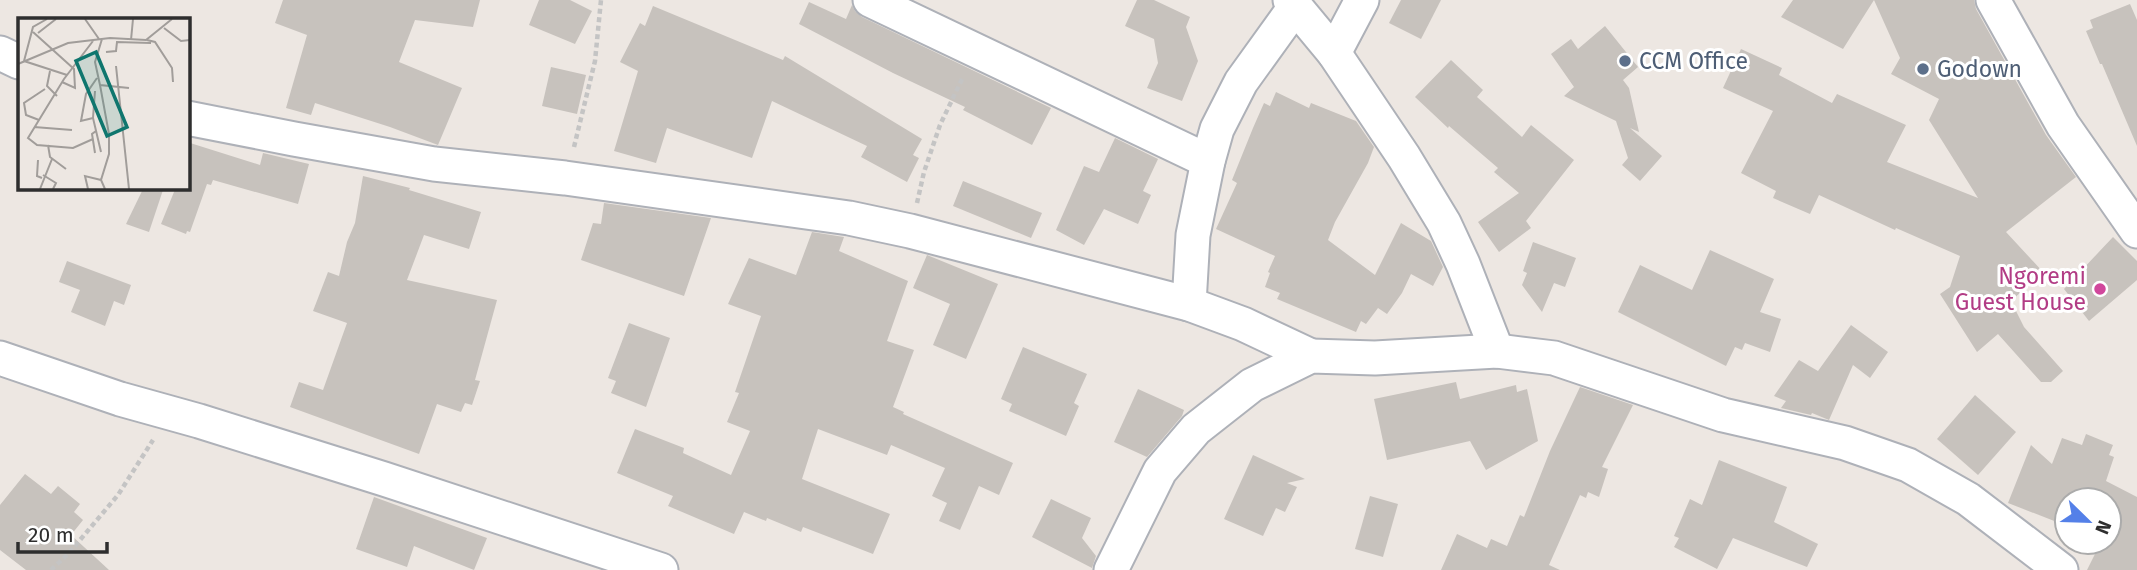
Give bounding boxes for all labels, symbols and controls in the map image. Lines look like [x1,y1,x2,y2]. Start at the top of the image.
inset map [18,18,189,189]
place label: CCM Office [1639,47,1748,75]
marker: CCM Office [1617,53,1633,69]
place label: Godown [1937,55,2022,83]
marker: Godown [1915,61,1931,77]
place label: Ngoremi Guest House [1955,262,2086,316]
marker: Ngoremi Guest House [2092,281,2108,297]
north arrow [2053,486,2123,556]
scale bar [18,510,107,554]
text: N [2090,517,2116,538]
text: 20 m [28,522,74,548]

